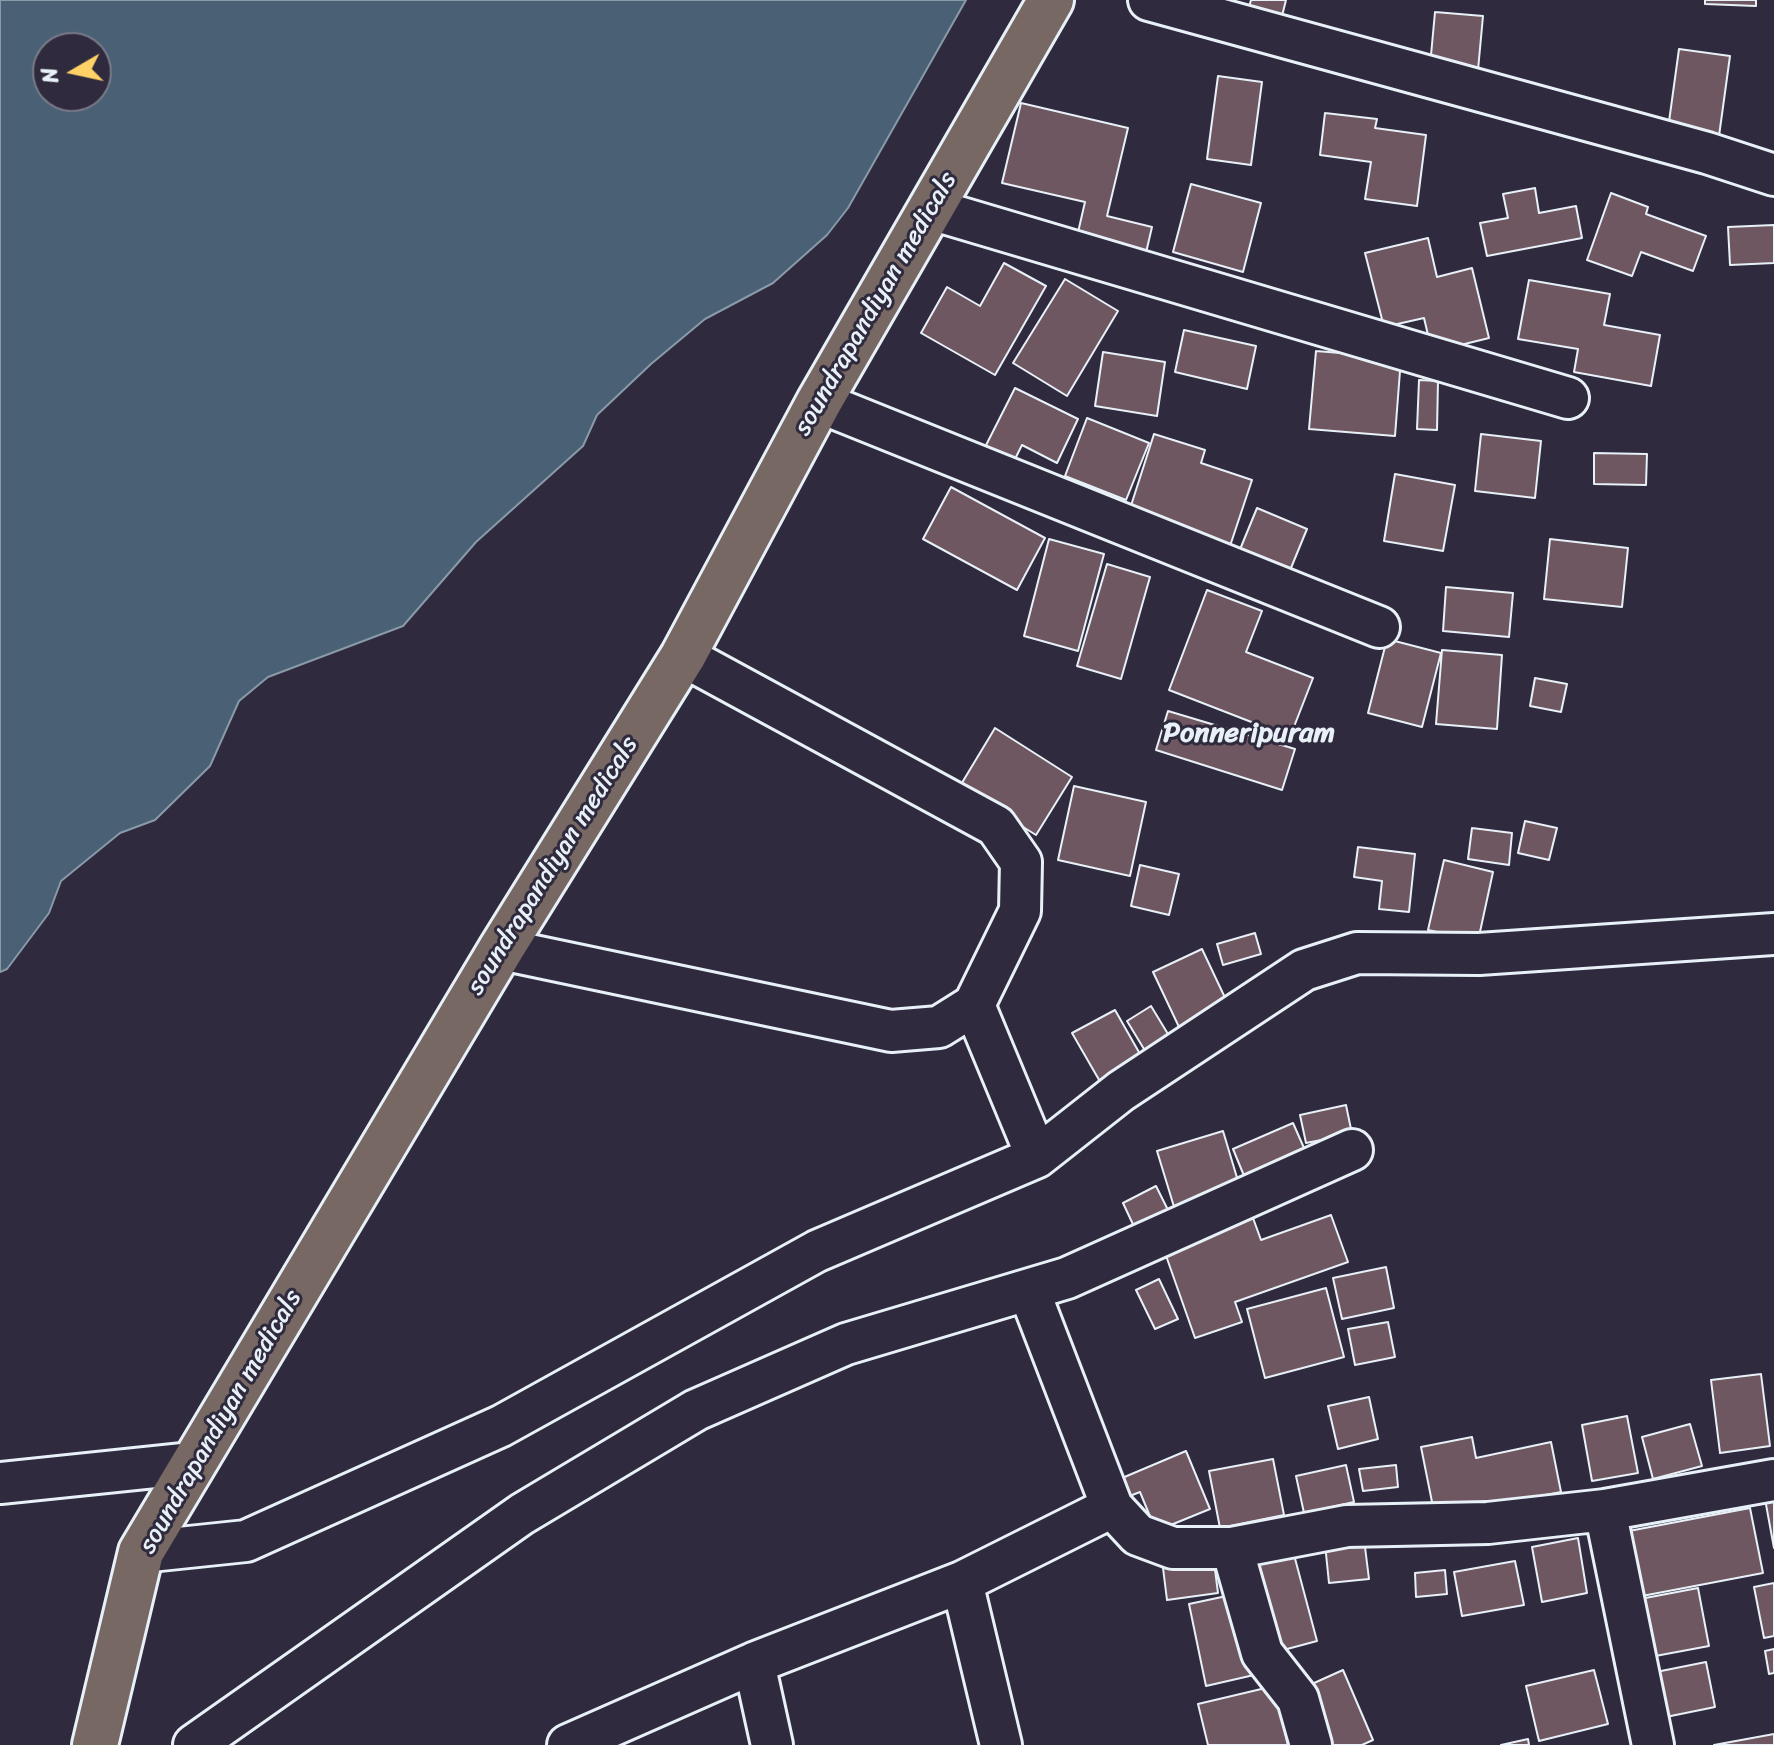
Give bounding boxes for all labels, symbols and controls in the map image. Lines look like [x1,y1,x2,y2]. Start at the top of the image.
north arrow [32,32,112,112]
text: N [29,65,70,86]
street label: soundrapandiyan medicals [788,167,964,441]
district label: Ponneripuram [1163,717,1335,751]
street label: soundrapandiyan medicals [460,731,646,1001]
street label: soundrapandiyan medicals [133,1285,309,1559]

